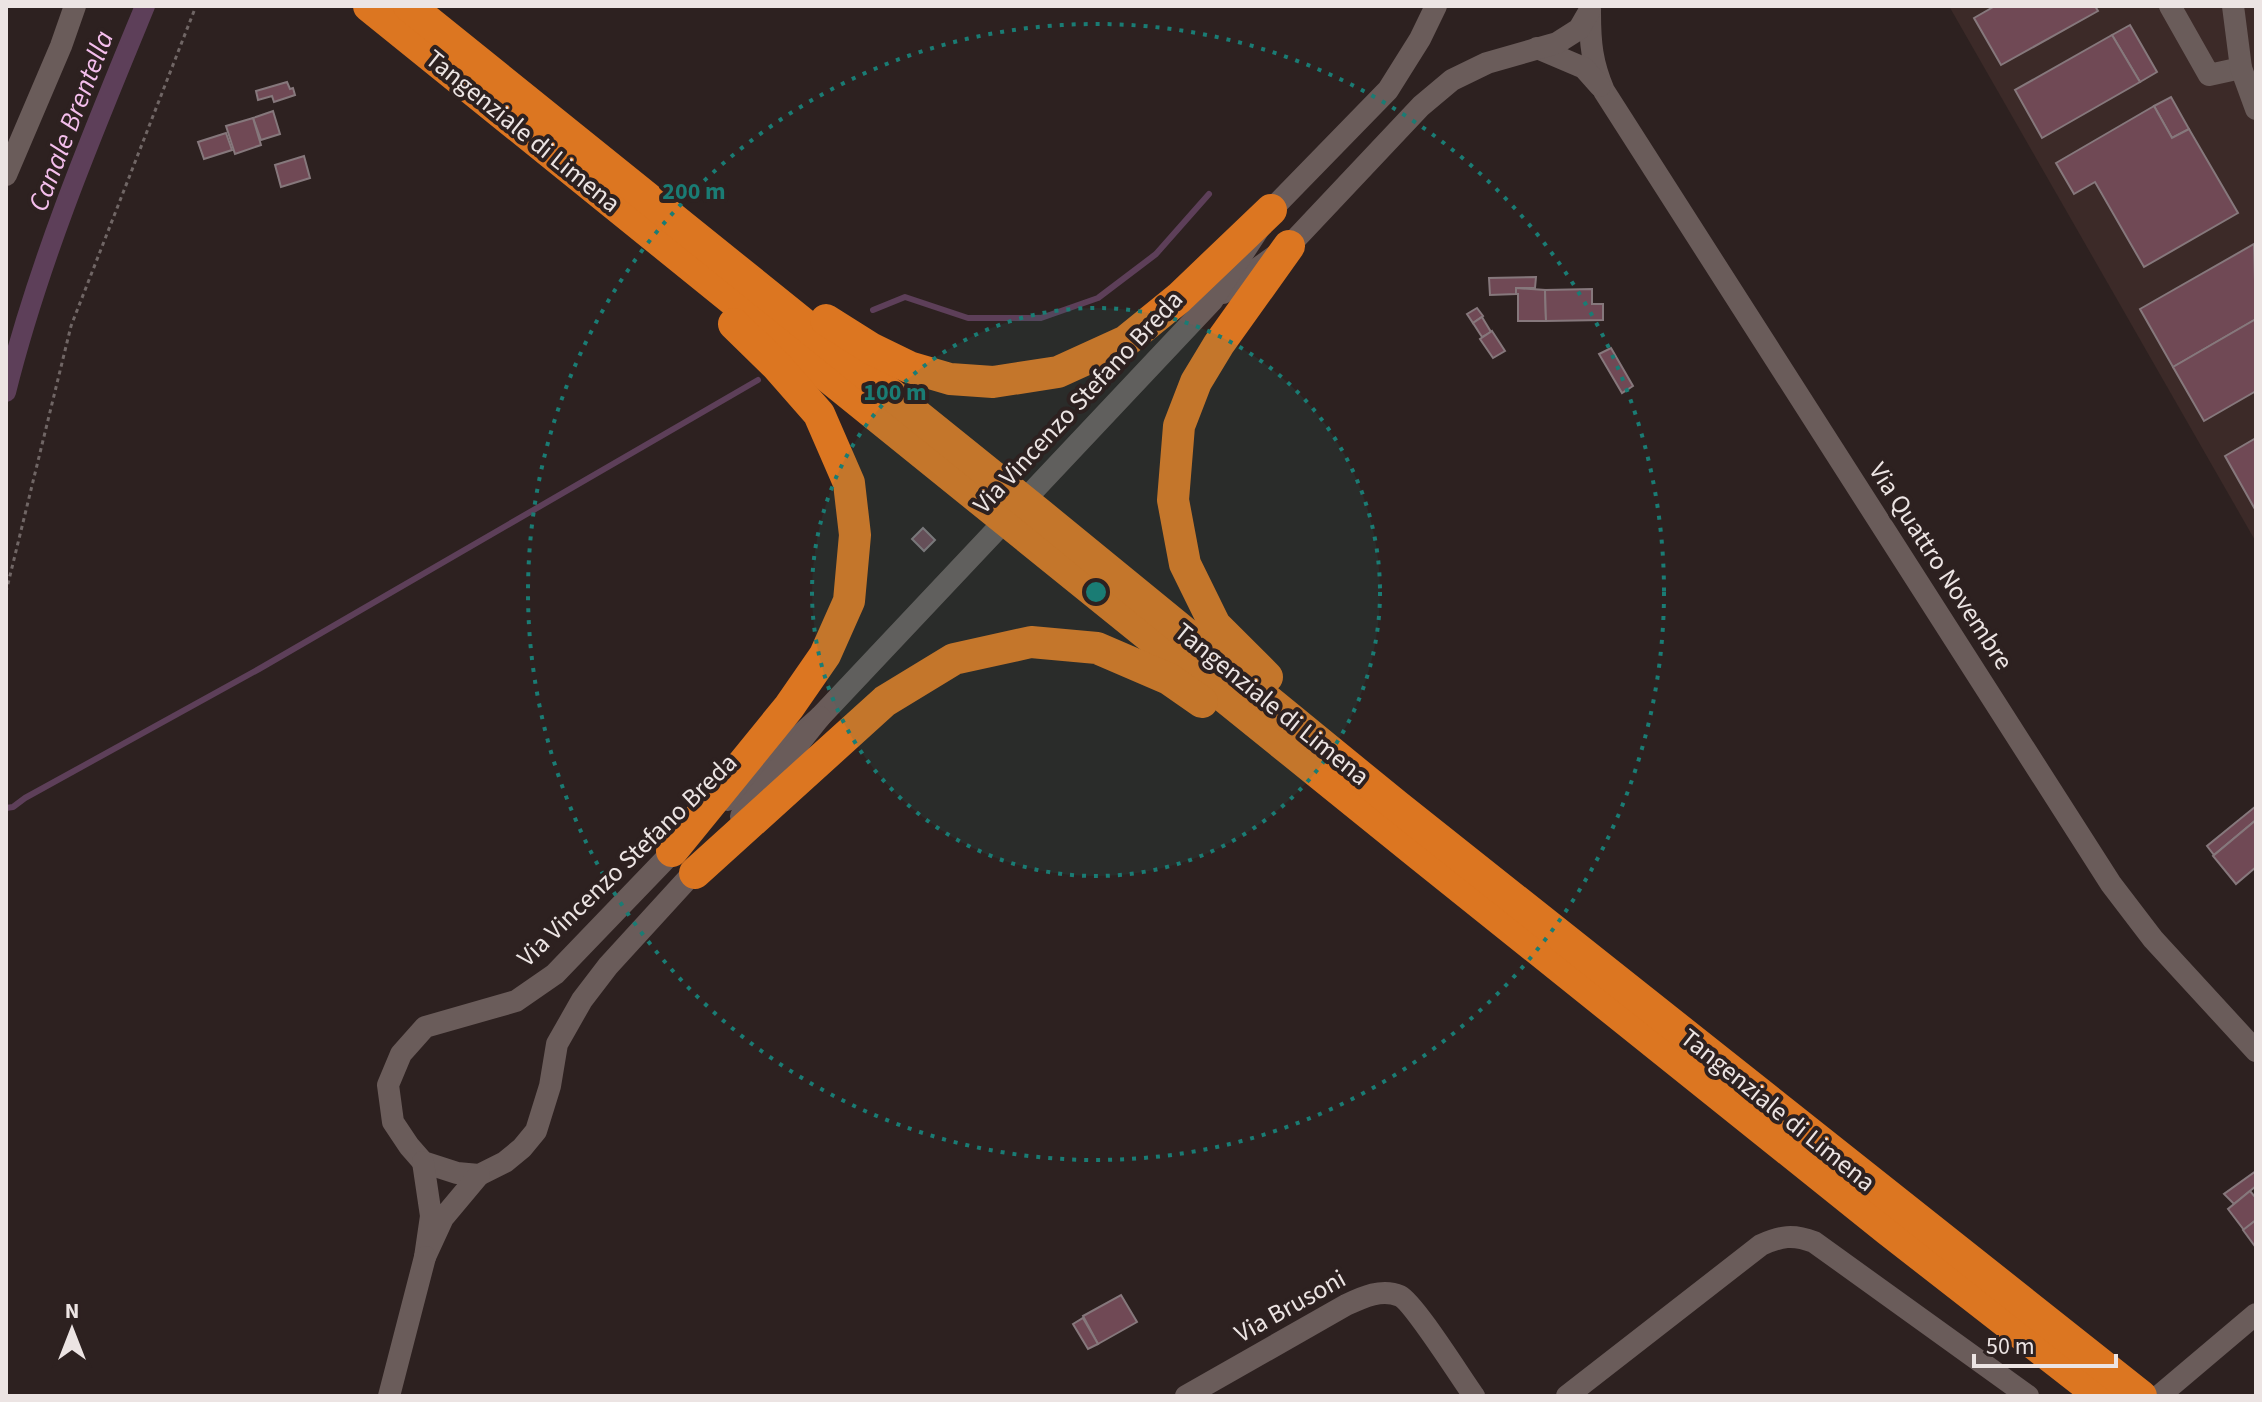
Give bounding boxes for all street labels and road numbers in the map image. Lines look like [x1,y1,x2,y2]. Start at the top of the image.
street label: Tangenziale di Limena [418,41,628,221]
street label: Via Vincenzo Stefano Breda [964,282,1192,522]
street label: Via Quattro Novembre [1860,455,2022,677]
street label: Tangenziale di Limena [1167,614,1377,794]
street label: Via Vincenzo Stefano Breda [509,745,745,975]
street label: Tangenziale di Limena [1673,1020,1883,1200]
street label: Via Brusoni [1228,1260,1352,1352]

